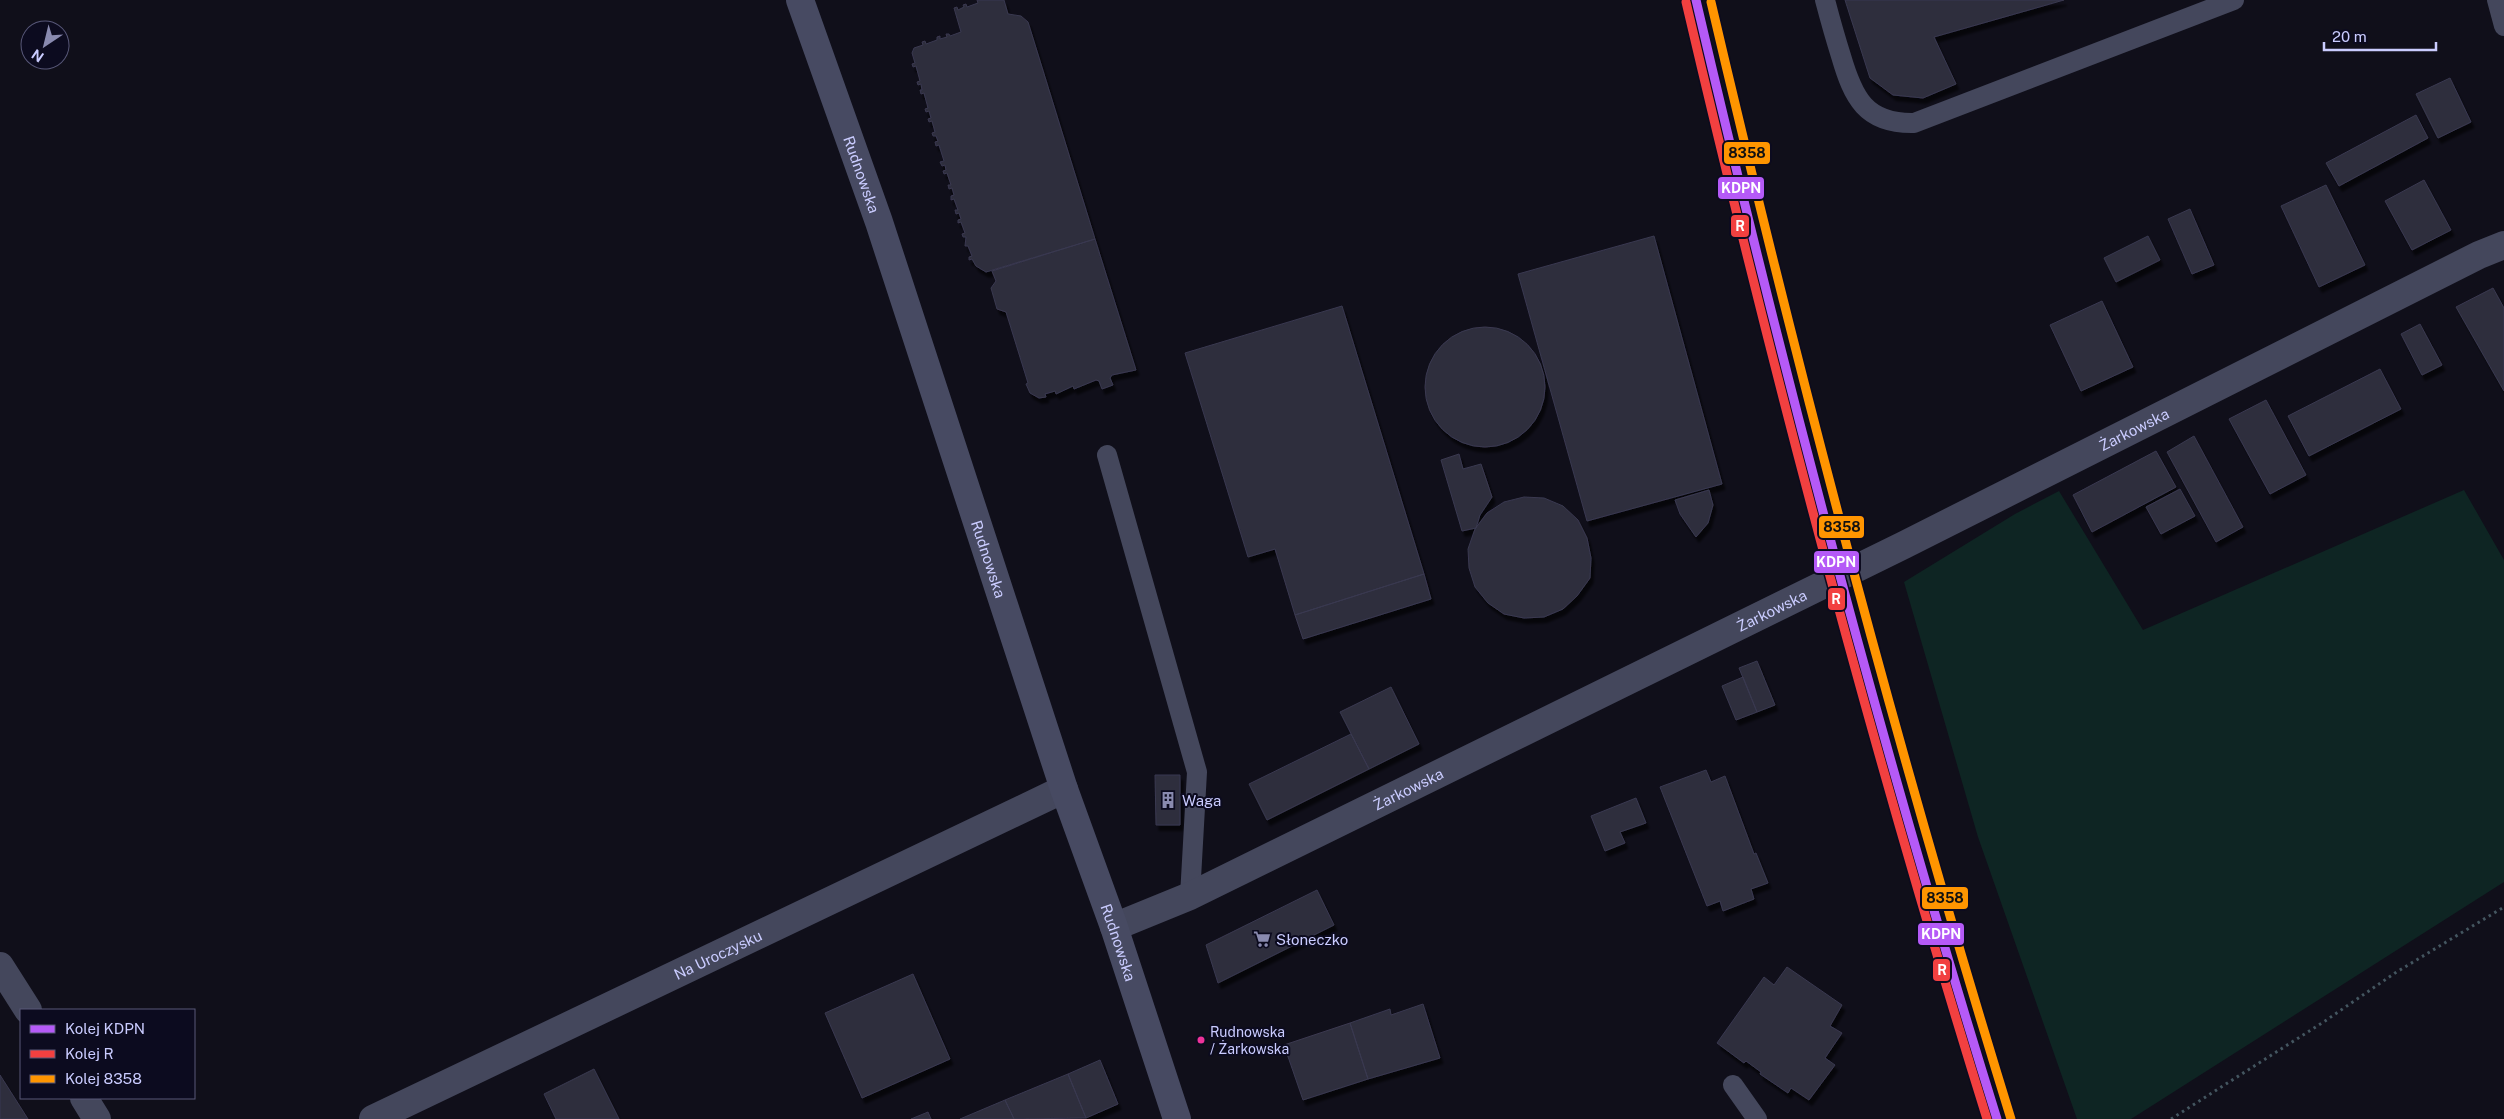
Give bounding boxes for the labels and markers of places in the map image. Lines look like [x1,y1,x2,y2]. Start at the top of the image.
building icon: Waga [1158,790,1178,810]
place label: Waga [1182,792,1221,809]
supermarket icon: Słoneczko [1252,929,1272,949]
place label: Słoneczko [1276,931,1348,948]
place label: Rudnowska / Żarkowska [1210,1024,1289,1057]
marker: Rudnowska / Żarkowska [1196,1035,1206,1045]

